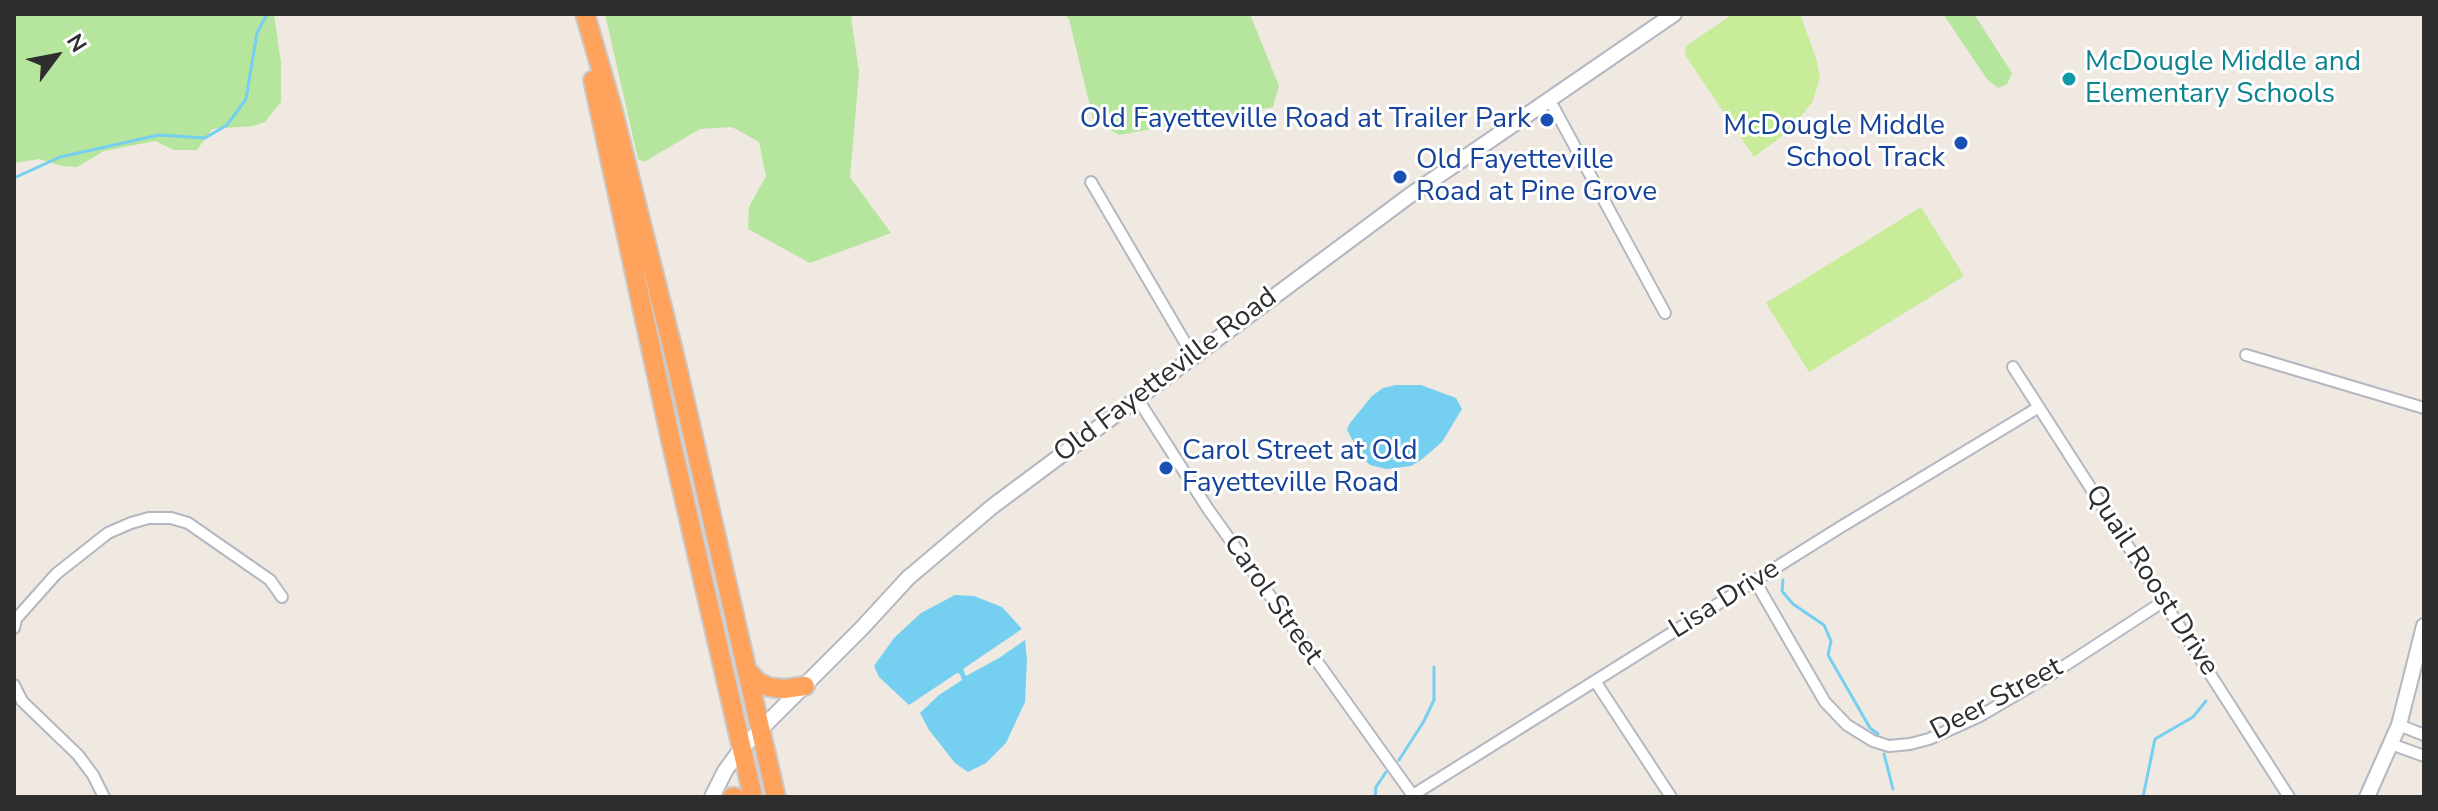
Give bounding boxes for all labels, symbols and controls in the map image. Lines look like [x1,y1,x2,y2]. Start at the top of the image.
north arrow [16,16,96,96]
text: N [59,28,93,58]
place label: McDougle Middle and Elementary Schools [2085,46,2361,112]
marker: McDougle Middle and Elementary Schools [2060,70,2078,88]
place label: Old Fayetteville Road at Trailer Park [1080,103,1531,137]
place label: McDougle Middle School Track [1723,110,1945,176]
marker: Old Fayetteville Road at Trailer Park [1538,111,1556,129]
marker: McDougle Middle School Track [1952,134,1970,152]
place label: Old Fayetteville Road at Pine Grove [1416,144,1657,210]
marker: Old Fayetteville Road at Pine Grove [1391,168,1409,186]
street label: Old Fayetteville Road [1048,281,1284,471]
place label: Carol Street at Old Fayetteville Road [1182,435,1417,501]
marker: Carol Street at Old Fayetteville Road [1157,459,1175,477]
street label: Quail Roost Drive [2077,479,2225,683]
street label: Carol Street [1215,529,1329,671]
street label: Lisa Drive [1664,553,1786,647]
street label: Deer Street [1925,651,2069,749]

